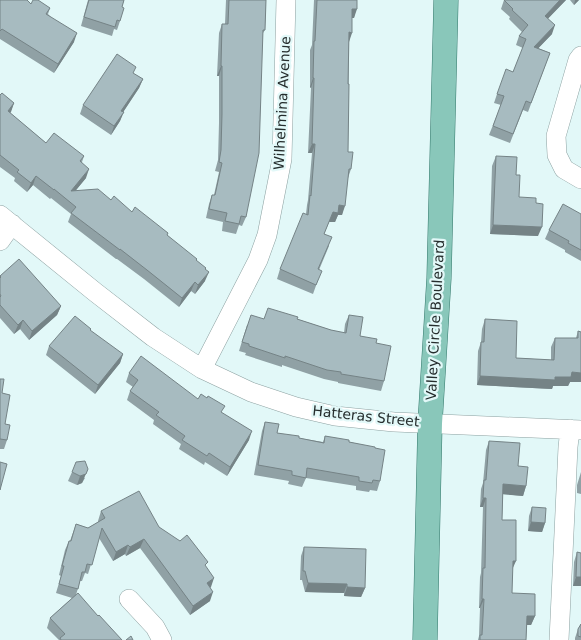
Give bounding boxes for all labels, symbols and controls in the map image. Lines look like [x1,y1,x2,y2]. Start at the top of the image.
street label: Wilhelmina Avenue [271,36,293,170]
street label: Valley Circle Boulevard [423,239,447,401]
street label: Hatteras Street [312,402,421,430]

